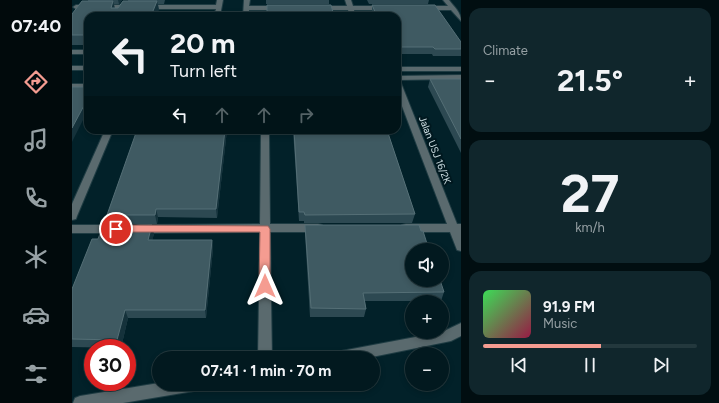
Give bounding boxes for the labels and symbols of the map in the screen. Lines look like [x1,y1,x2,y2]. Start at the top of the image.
street label: Jalan USJ 16/2K [416,114,454,187]
pin [99,212,133,246]
position arrow [244,265,286,307]
speed limit sign: 30 [84,339,136,391]

